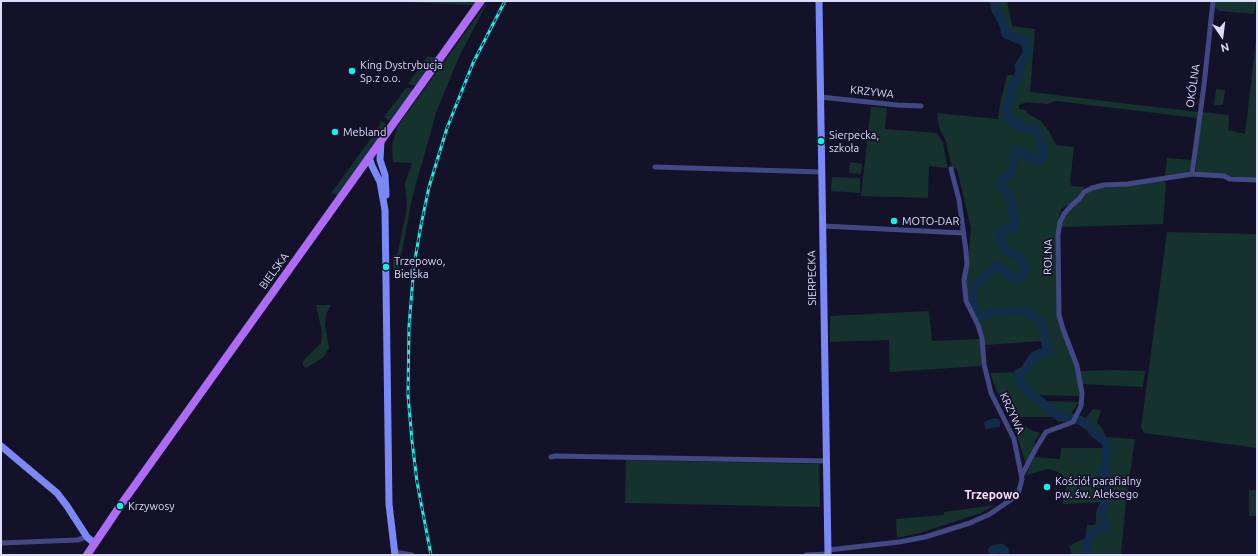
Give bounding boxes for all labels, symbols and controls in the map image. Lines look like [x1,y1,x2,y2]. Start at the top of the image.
north arrow [1202,16,1242,56]
text: N [1219,41,1230,54]
place label: King Dystrybucja Sp.z o.o. [360,58,443,84]
street label: OKÓLNA [1183,63,1203,109]
marker: King Dystrybucja Sp.z o.o. [347,66,357,76]
street label: KRZYWA [849,83,895,101]
place label: Mebland [343,125,386,139]
marker: Mebland [330,127,340,137]
place label: Sierpecka, szkoła [829,128,879,154]
marker: Sierpecka, szkoła [816,136,826,146]
place label: MOTO-DAR [902,214,959,228]
marker: MOTO-DAR [889,216,899,226]
street label: ROLNA [1041,239,1055,275]
street label: BIELSKA [256,250,292,292]
street label: SIERPECKA [805,250,819,306]
place label: Trzepowo, Bielska [394,254,445,280]
marker: Trzepowo, Bielska [381,262,391,272]
street label: KRZYWA [997,390,1027,436]
place label: Kościół parafialny pw. św. Aleksego [1055,474,1141,500]
marker: Kościół parafialny pw. św. Aleksego [1042,482,1052,492]
district label: Trzepowo [965,488,1019,502]
place label: Krzywosy [128,499,174,513]
marker: Krzywosy [115,501,125,511]

